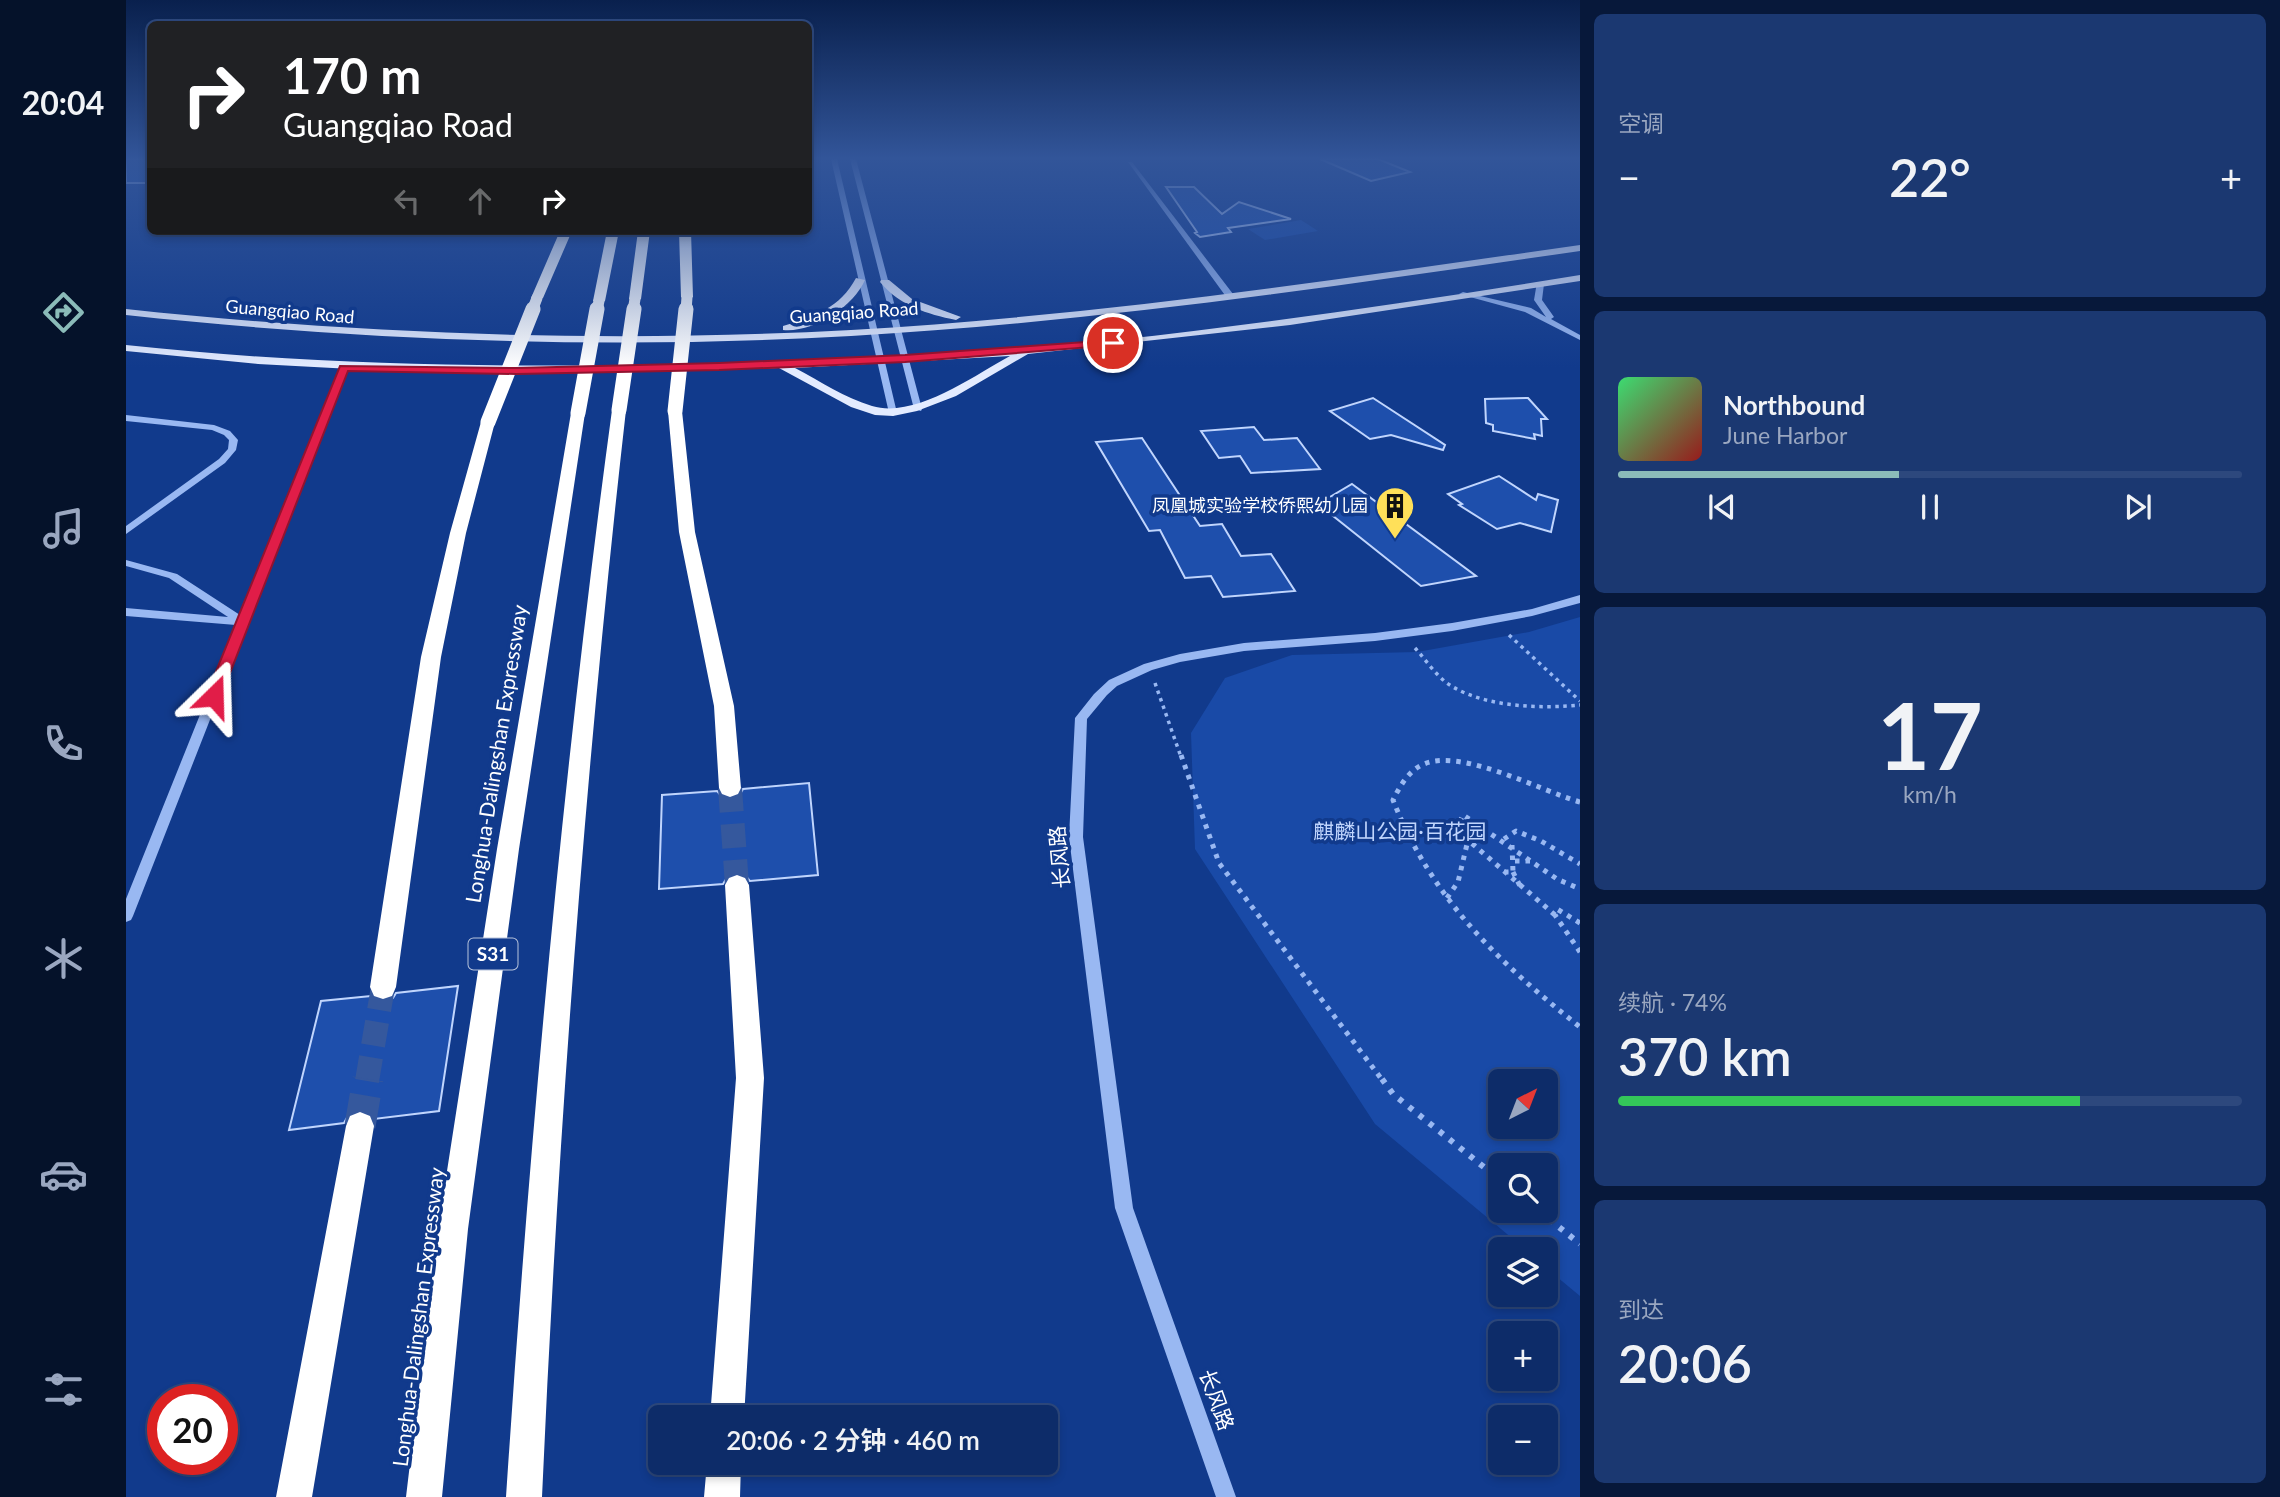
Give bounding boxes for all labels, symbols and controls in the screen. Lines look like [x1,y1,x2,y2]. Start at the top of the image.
text: 170 m [283,46,421,104]
icon: right [168,49,259,140]
text: 20:04 [22,83,104,122]
text: Guangqiao Road [283,105,513,144]
text: 空调 [1618,109,1664,137]
text: 22° [1889,146,1971,208]
text: − [1618,154,1640,200]
text: + [2220,154,2242,200]
icon: left [388,182,426,220]
icon: ahead [461,182,499,220]
icon: right [534,182,572,220]
icon: directions [39,288,88,337]
street label: Guangqiao Road [225,294,355,328]
street label: Guangqiao Road [789,297,919,327]
pin [1083,313,1143,373]
icon: arrive [1094,324,1132,362]
text: Northbound [1723,389,1865,421]
text: June Harbor [1723,421,1847,449]
building icon: 凤凰城实验学校侨熙幼儿园 [1374,485,1416,540]
icon: previous [1703,488,1741,526]
icon: pause [1911,488,1949,526]
icon: next [2119,488,2157,526]
place label: 凤凰城实验学校侨熙幼儿园 [1152,494,1368,516]
icon: music [39,504,88,553]
street label: Longhua-Dalingshan Expressway [460,603,531,905]
position arrow [177,659,251,733]
text: 17 [1877,680,1983,789]
icon: phone [39,719,88,768]
text: km/h [1903,780,1957,808]
park label: 麒麟山公园·百花园 [1313,818,1487,843]
street label: 长风路 [1043,825,1074,890]
icon: climate [39,934,88,983]
road number: S31 [468,938,518,970]
text: 续航 · 74% [1618,988,1727,1016]
text: 370 km [1618,1025,1792,1087]
north arrow [1488,1069,1558,1139]
map controls [1488,1069,1558,1475]
icon: car [39,1150,88,1199]
button: search [1488,1153,1558,1223]
street label: Longhua-Dalingshan Expressway [387,1165,448,1468]
button: layers [1488,1237,1558,1307]
text: 到达 [1618,1295,1664,1323]
button: + [1488,1321,1558,1391]
text: 20:06 [1618,1332,1752,1394]
icon: filters [39,1365,88,1414]
street label: 长风路 [1195,1366,1240,1433]
speed limit sign: 20 [147,1384,238,1475]
button: − [1488,1405,1558,1475]
text: 20:06 · 2 分钟 · 460 m [726,1424,980,1456]

